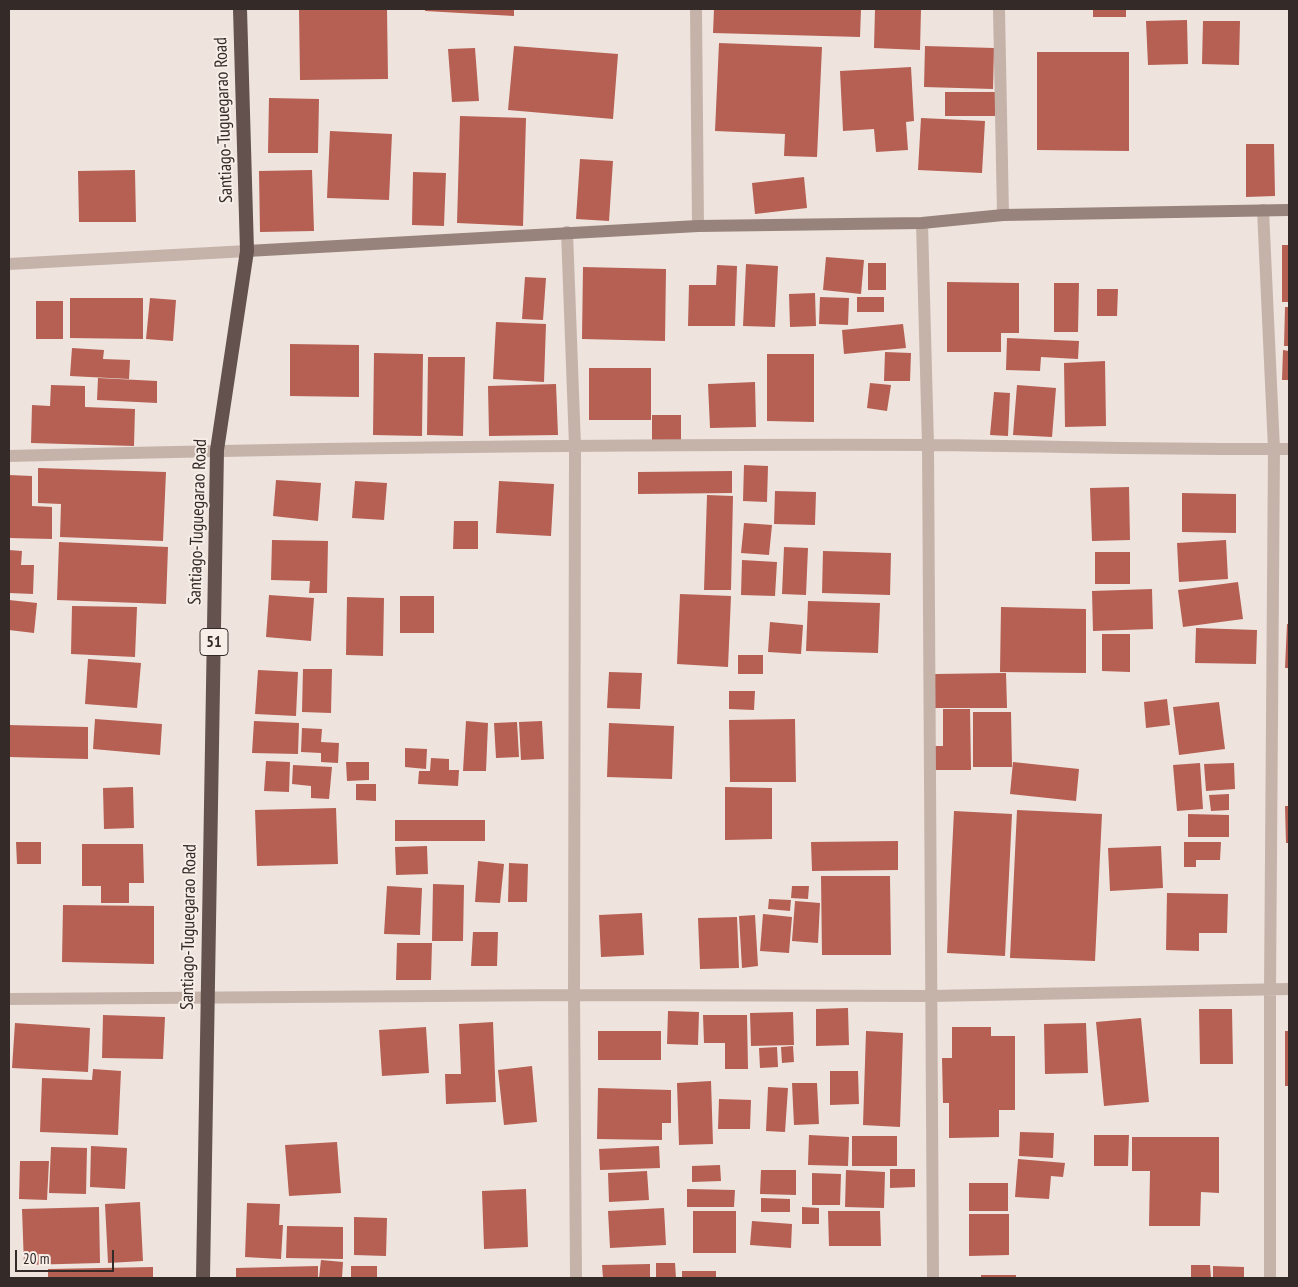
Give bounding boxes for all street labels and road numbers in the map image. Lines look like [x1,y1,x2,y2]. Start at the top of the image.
street label: Santiago-Tuguegarao Road [210,37,238,203]
street label: Santiago-Tuguegarao Road [184,439,212,605]
road number: 51 [200,628,228,656]
street label: Santiago-Tuguegarao Road [177,844,201,1010]

